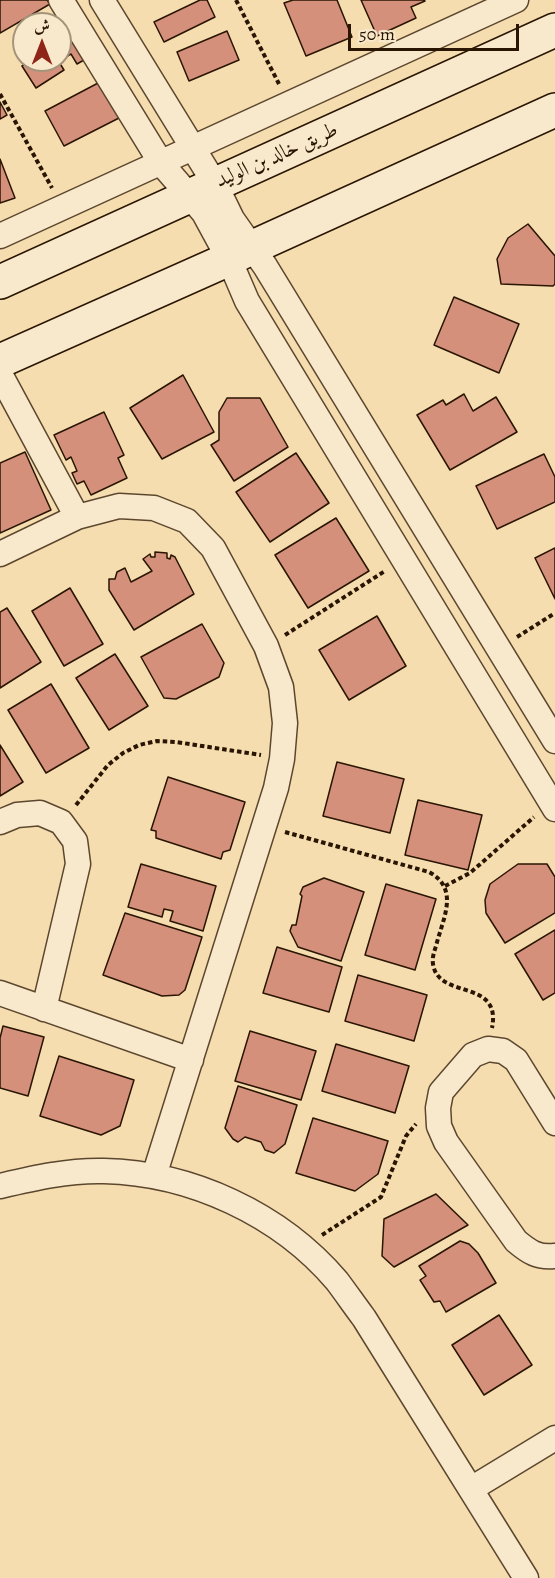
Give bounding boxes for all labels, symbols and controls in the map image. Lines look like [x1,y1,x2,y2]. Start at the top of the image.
north arrow [12,12,72,72]
scale bar [351,12,522,50]
text: ش [34,15,50,37]
text: 50 m [359,22,395,46]
street label: طريق خالد بن الوليد [212,118,342,194]

